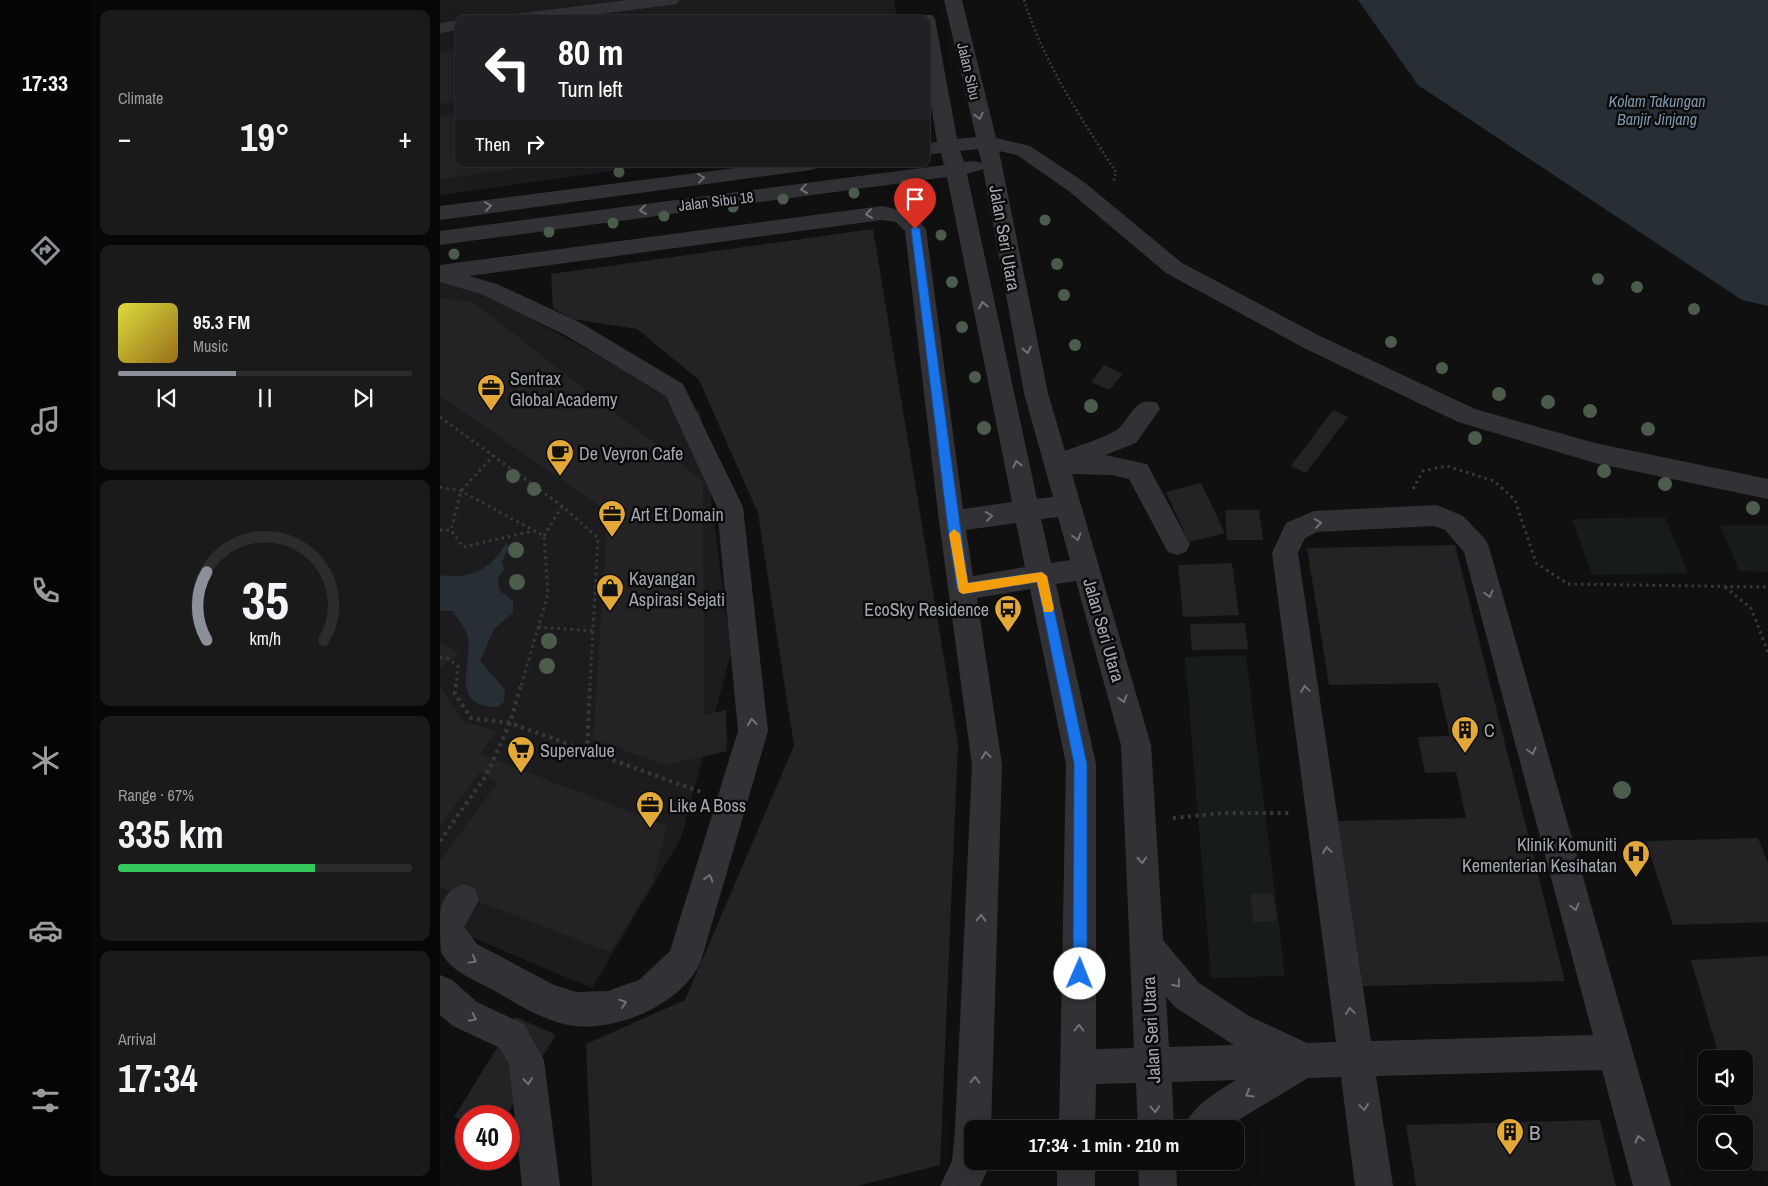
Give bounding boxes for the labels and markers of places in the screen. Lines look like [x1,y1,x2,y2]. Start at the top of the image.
pin [894,178,936,229]
place label: Sentrax Global Academy [510,366,618,412]
office icon: Sentrax Global Academy [476,373,506,412]
cafe icon: De Veyron Cafe [545,438,575,477]
place label: De Veyron Cafe [579,441,683,466]
office icon: Art Et Domain [597,499,627,538]
place label: Art Et Domain [630,502,724,527]
place label: Kayangan Aspirasi Sejati [628,566,725,612]
shop icon: Kayangan Aspirasi Sejati [595,573,625,612]
bus stop icon: EcoSky Residence [993,594,1023,633]
place label: EcoSky Residence [864,597,989,622]
building icon: C [1450,715,1480,754]
place label: C [1484,718,1495,743]
supermarket icon: Supervalue [506,735,536,774]
place label: Supervalue [540,738,615,763]
office icon: Like A Boss [635,790,665,829]
place label: Like A Boss [669,793,746,818]
place label: Klinik Komuniti Kementerian Kesihatan [1462,832,1617,878]
hospital icon: Klinik Komuniti Kementerian Kesihatan [1621,839,1651,878]
building icon: B [1495,1117,1525,1156]
place label: B [1529,1118,1541,1147]

